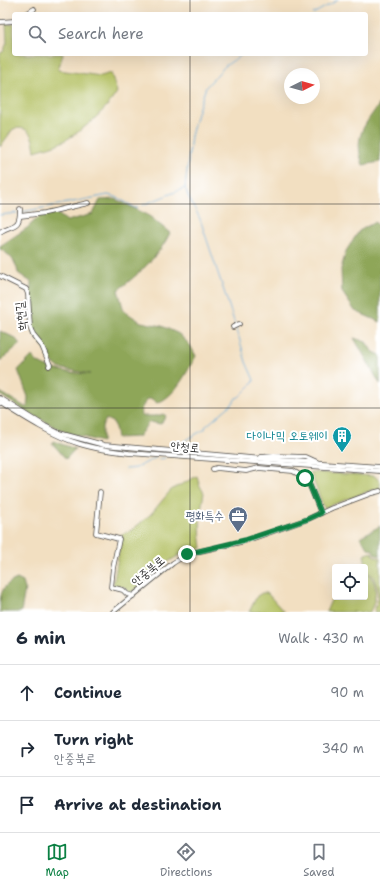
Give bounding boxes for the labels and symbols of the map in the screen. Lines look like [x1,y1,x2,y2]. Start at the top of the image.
north arrow [284,68,320,104]
street label: 학현길 [11,300,31,331]
building icon: 다이나믹 오토웨이 [331,425,353,453]
place label: 다이나믹 오토웨이 [247,428,328,444]
street label: 안청로 [170,438,200,456]
route start [296,469,314,487]
office icon: 평화특수 [227,505,249,533]
place label: 평화특수 [185,508,224,524]
route end [178,545,196,563]
street label: 안중북로 [128,552,168,590]

